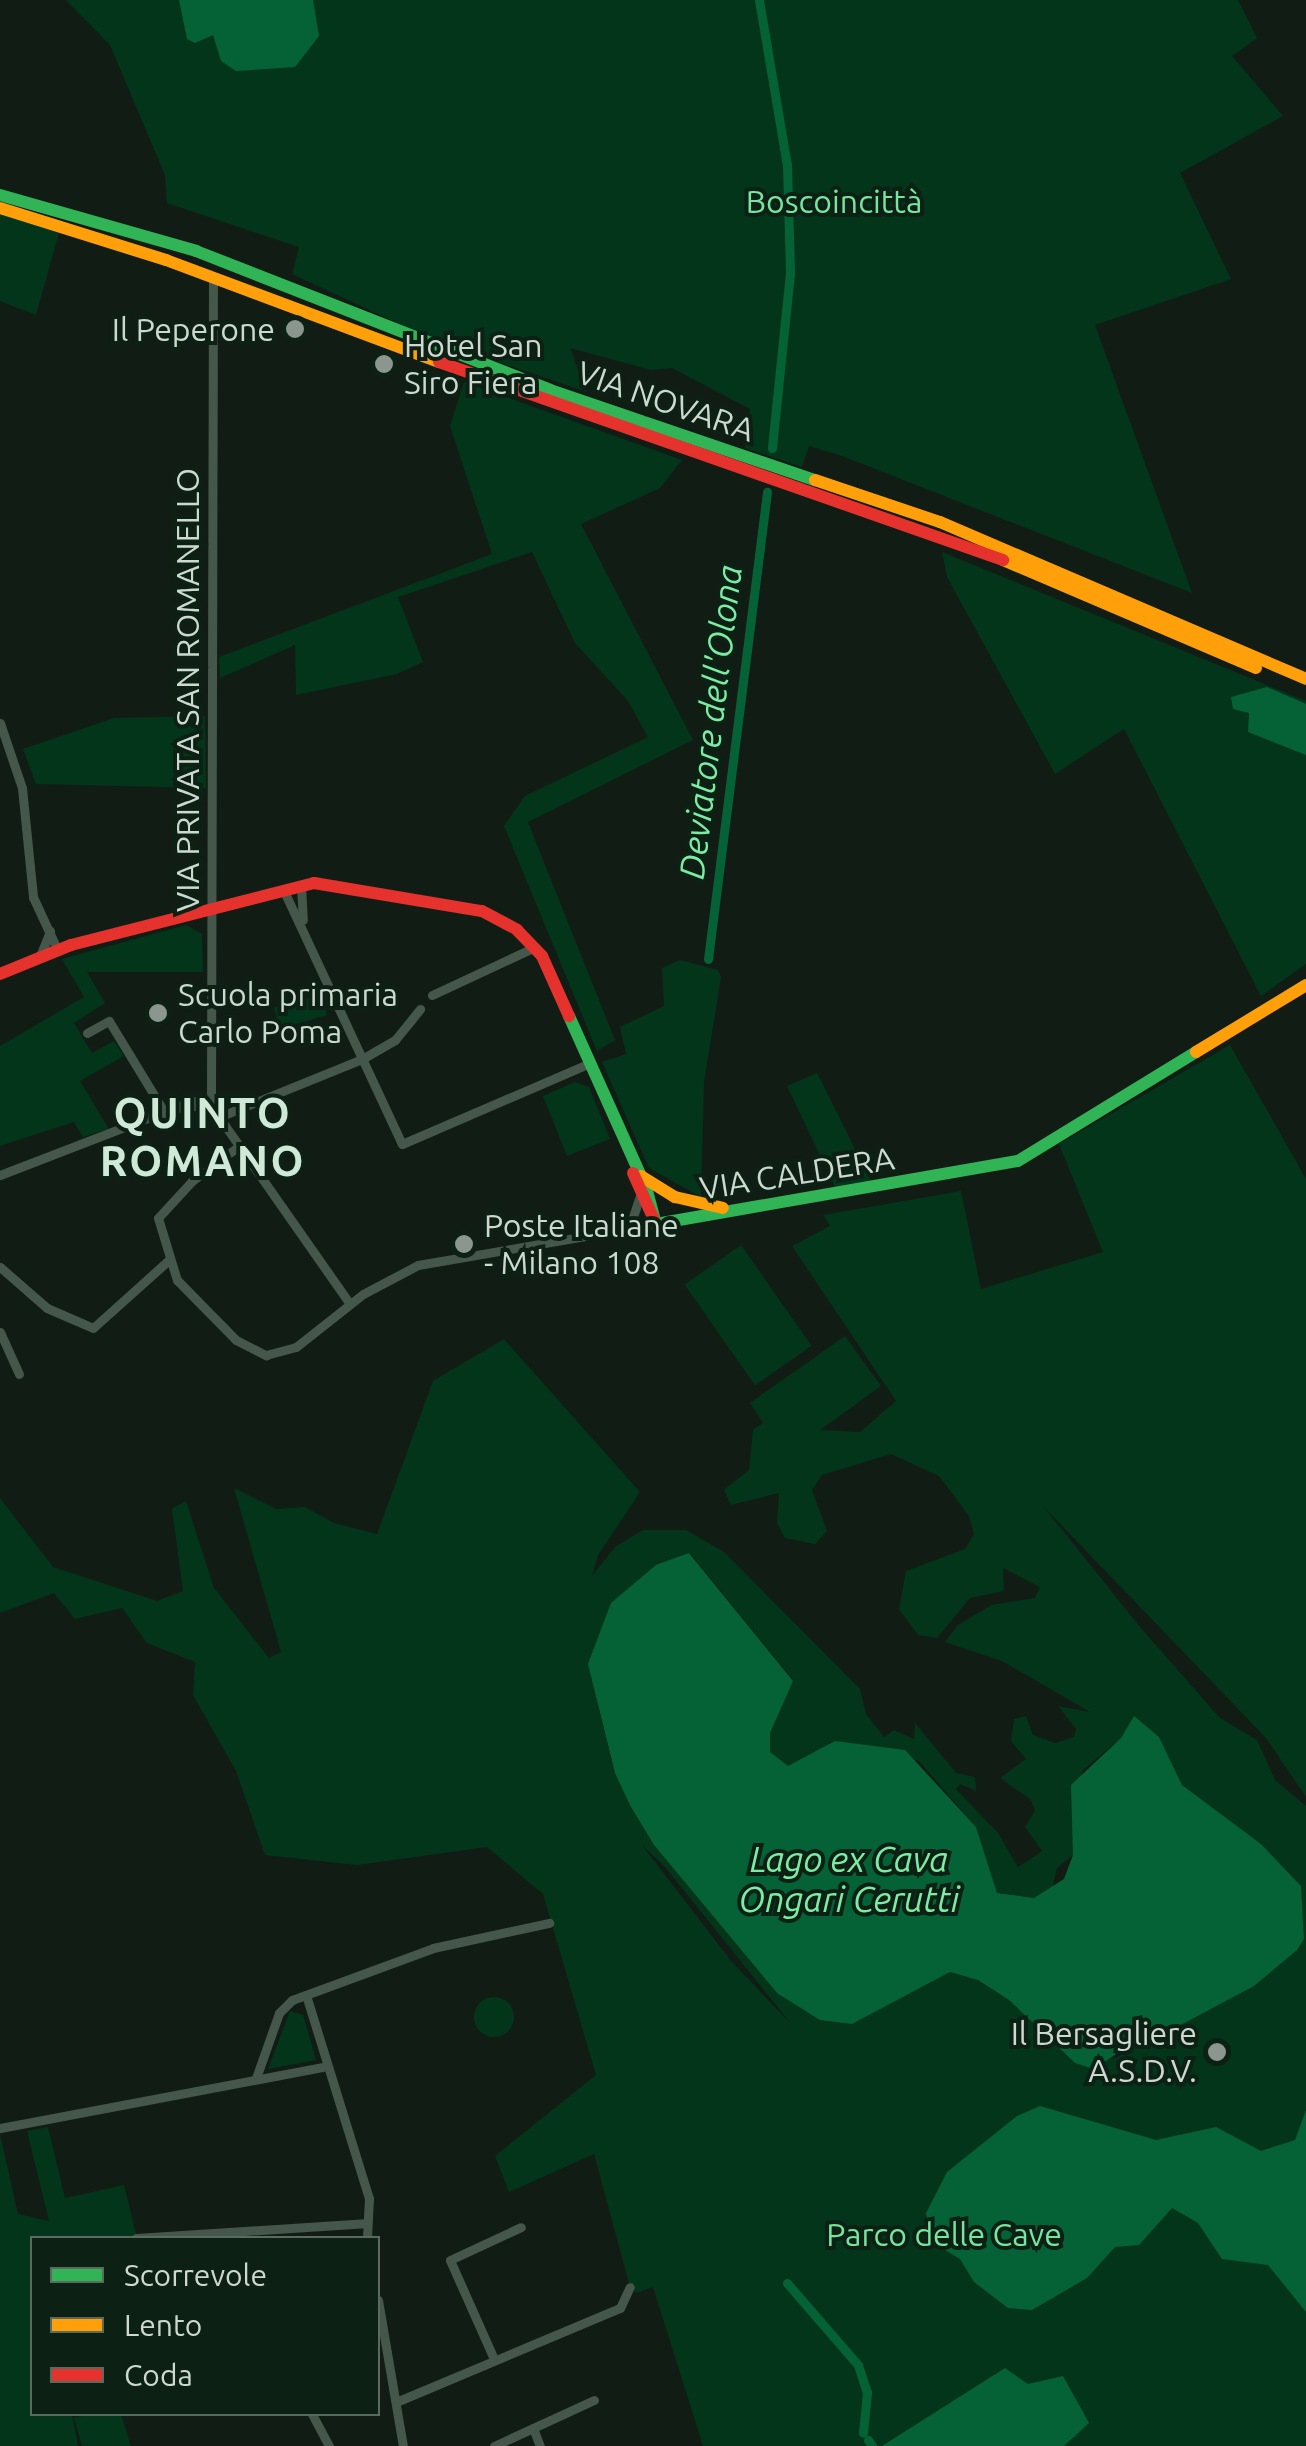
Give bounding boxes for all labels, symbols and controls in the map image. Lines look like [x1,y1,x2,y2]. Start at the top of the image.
park label: Boscoincittà [746,182,922,220]
place label: Il Peperone [112,310,275,348]
marker: Il Peperone [284,318,306,340]
place label: Hotel San Siro Fiera [404,327,542,402]
marker: Hotel San Siro Fiera [373,353,395,375]
street label: VIA NOVARA [572,353,760,449]
street label: VIA PRIVATA SAN ROMANELLO [168,468,206,912]
water label: Deviatore dell'Olona [670,563,750,881]
place label: Scuola primaria Carlo Poma [178,976,398,1051]
marker: Scuola primaria Carlo Poma [147,1002,169,1024]
district label: QUINTO ROMANO [100,1088,306,1186]
street label: VIA CALDERA [697,1139,897,1207]
place label: Poste Italiane - Milano 108 [484,1207,679,1282]
marker: Poste Italiane - Milano 108 [453,1233,475,1255]
water label: Lago ex Cava Ongari Cerutti [738,1838,960,1920]
place label: Il Bersagliere A.S.D.V. [1011,2015,1197,2090]
marker: Il Bersagliere A.S.D.V. [1206,2041,1228,2063]
park label: Parco delle Cave [826,2215,1062,2253]
legend [30,2236,380,2416]
text: Scorrevole [124,2258,267,2292]
text: Lento [124,2308,202,2342]
text: Coda [124,2358,193,2392]

